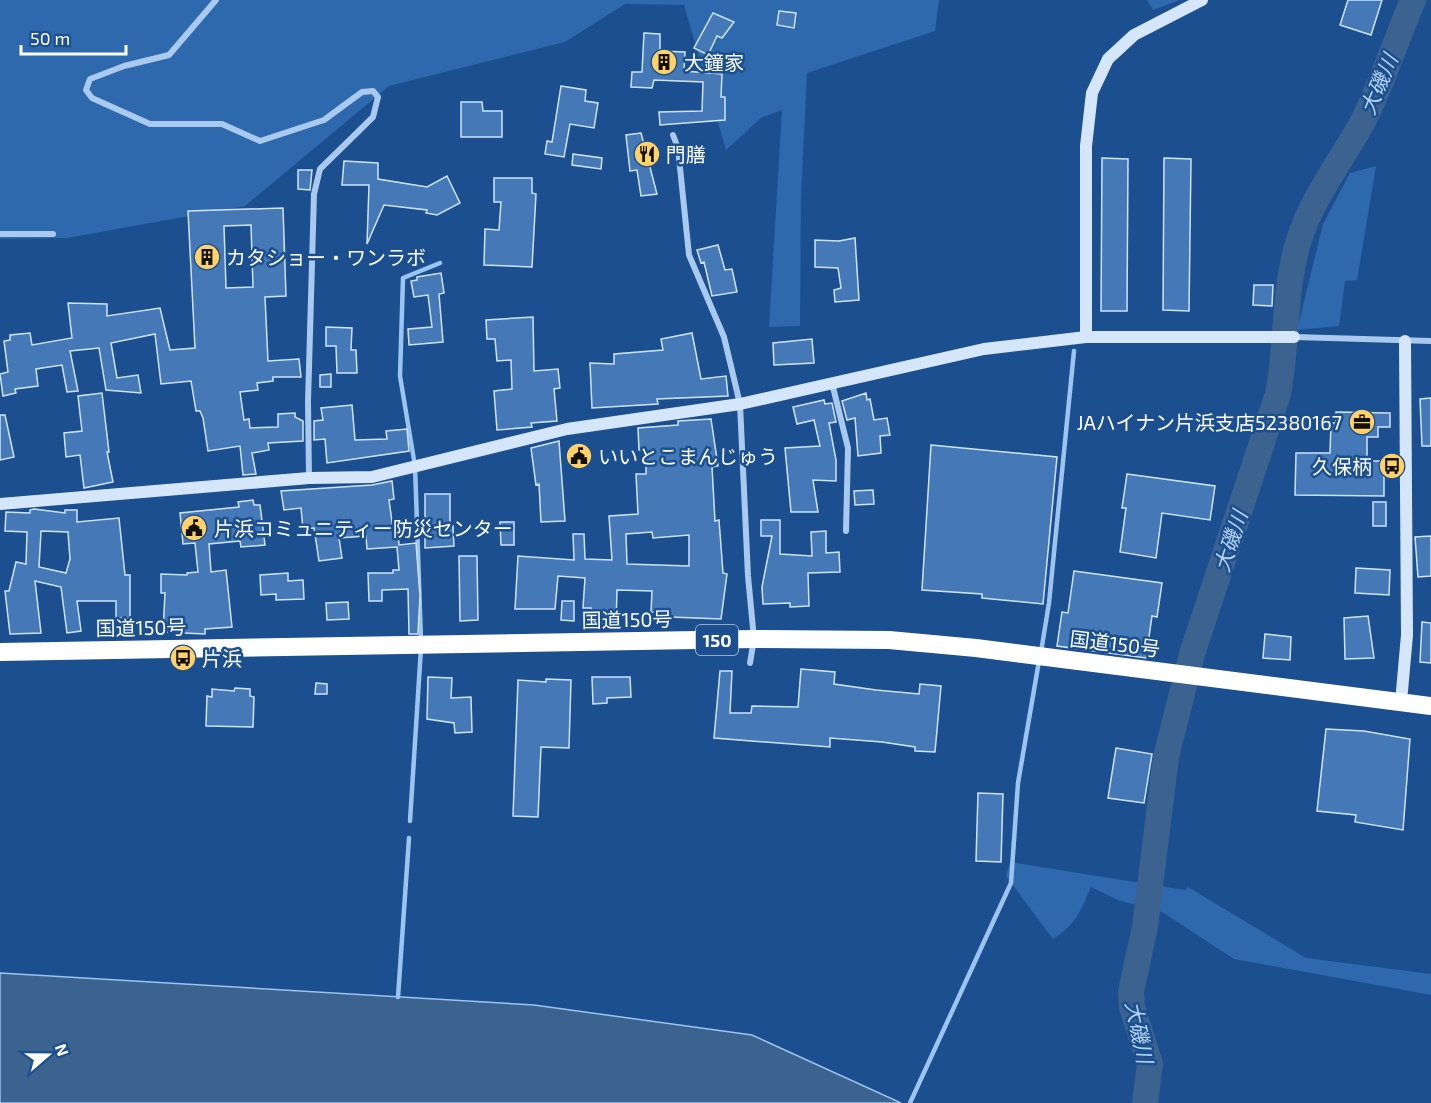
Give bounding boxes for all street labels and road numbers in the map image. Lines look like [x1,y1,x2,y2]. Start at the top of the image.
street label: 国道150号 [581,606,673,632]
street label: 国道150号 [95,614,187,640]
road number: 150 [696,625,738,655]
street label: 国道150号 [1069,626,1161,660]

